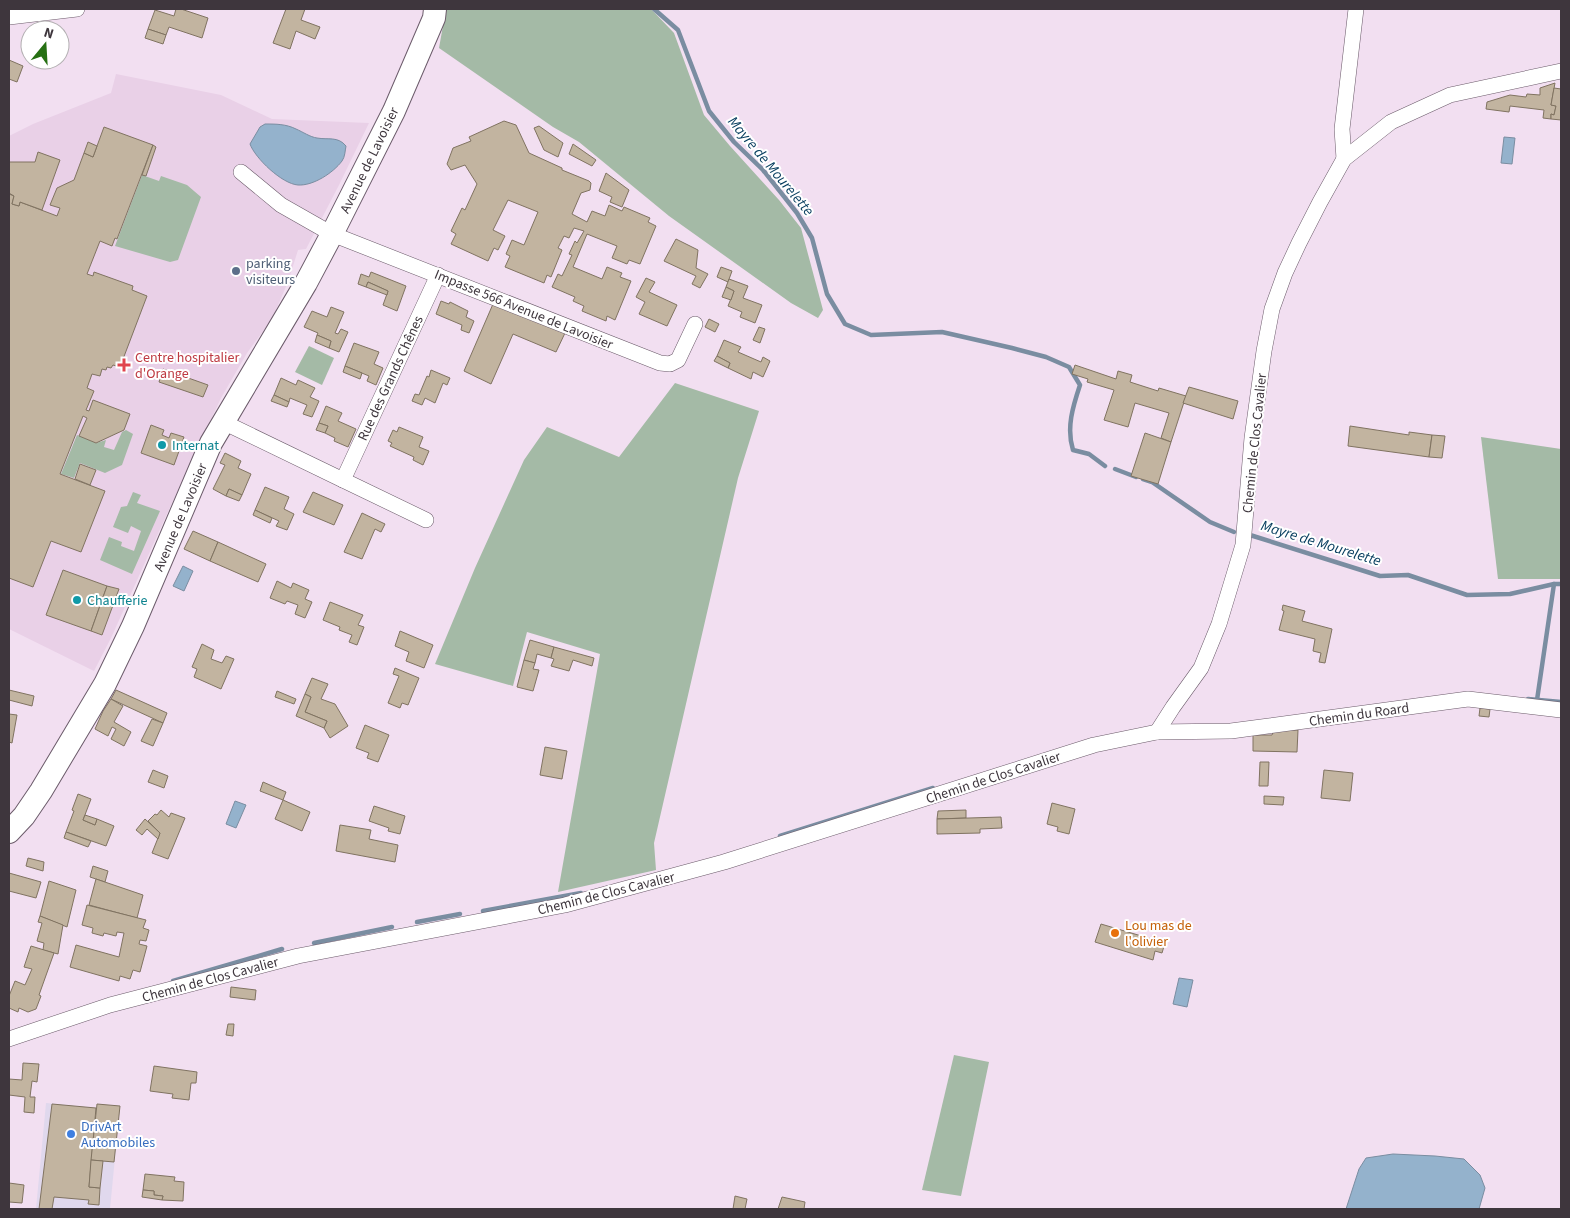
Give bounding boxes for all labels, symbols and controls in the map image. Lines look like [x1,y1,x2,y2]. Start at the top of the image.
north arrow [20,20,70,70]
text: N [41,23,56,45]
street label: Avenue de Lavoisier [335,104,404,217]
water label: Mayre de Mourelette [723,112,819,221]
place label: parking visiteurs [246,254,295,290]
marker: parking visiteurs [230,265,242,277]
street label: Impasse 566 Avenue de Lavoisier [431,265,616,355]
street label: Rue des Grands Chênes [353,312,429,444]
place label: Centre hospitalier d'Orange [135,348,239,384]
marker: Centre hospitalier d'Orange [117,358,131,372]
street label: Chemin de Clos Cavalier [1238,372,1272,514]
place label: Internat [172,436,219,456]
marker: Internat [156,439,168,451]
street label: Avenue de Lavoisier [149,460,213,575]
water label: Mayre de Mourelette [1258,515,1383,572]
place label: Chaufferie [87,591,147,611]
marker: Chaufferie [71,594,83,606]
street label: Chemin du Roard [1308,698,1411,732]
street label: Chemin de Clos Cavalier [923,747,1063,809]
street label: Chemin de Clos Cavalier [536,867,677,921]
place label: Lou mas de l'olivier [1125,916,1192,952]
marker: Lou mas de l'olivier [1109,927,1121,939]
street label: Chemin de Clos Cavalier [140,952,281,1008]
place label: DrivArt Automobiles [81,1117,155,1153]
marker: DrivArt Automobiles [65,1128,77,1140]

